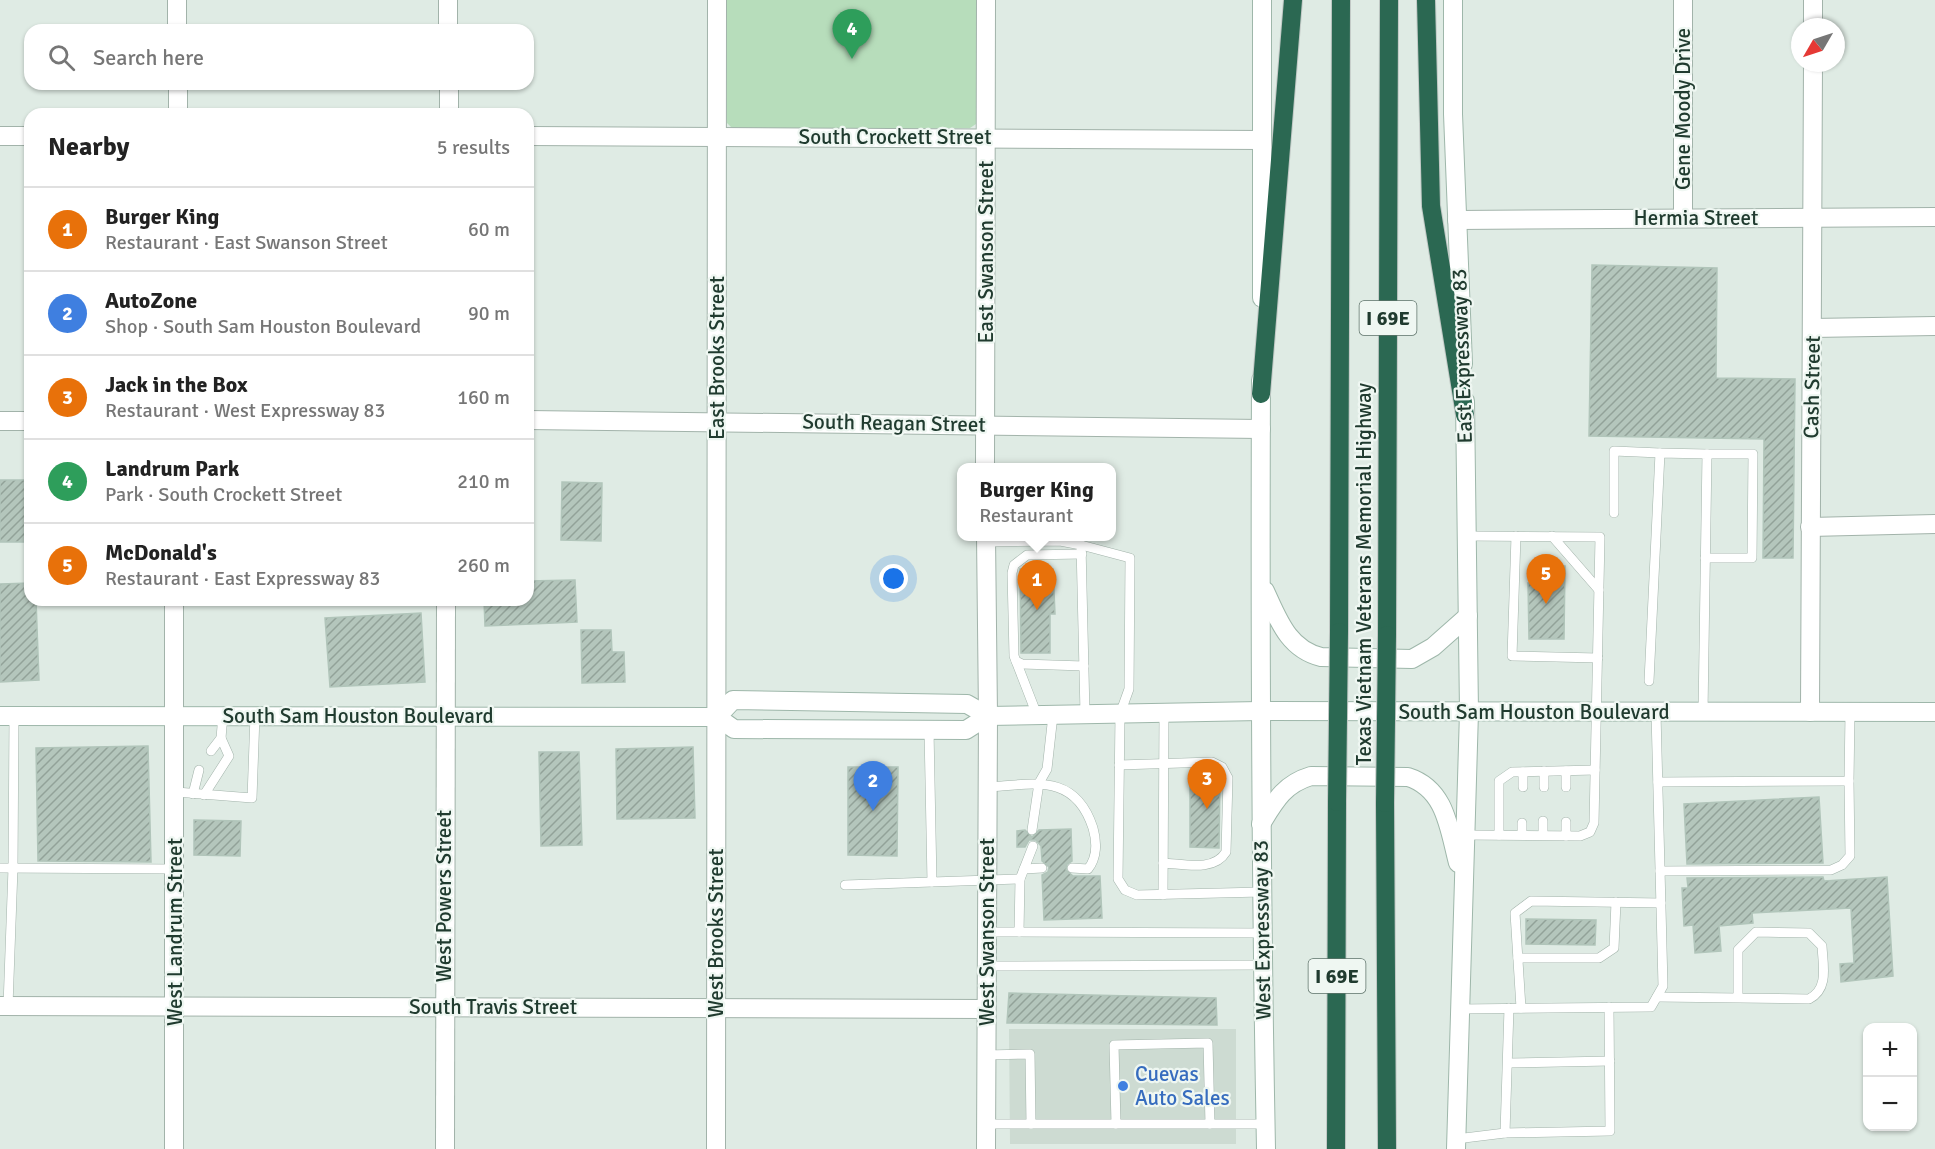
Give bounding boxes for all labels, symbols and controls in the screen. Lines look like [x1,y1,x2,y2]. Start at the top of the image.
pin: 4 [832,10,872,59]
north arrow [1791,18,1845,72]
search box [24,24,534,90]
street label: Gene Moody Drive [1670,28,1696,190]
icon: search [45,41,78,74]
text: Search here [93,44,204,71]
street label: South Crockett Street [798,124,992,150]
text: Nearby [48,131,129,163]
text: 5 results [437,135,510,160]
street label: East Swanson Street [973,161,999,343]
text: Burger King [105,203,219,230]
street label: Hermia Street [1634,205,1758,231]
text: 1 [62,217,73,242]
text: 60 m [468,217,510,242]
text: Restaurant · East Swanson Street [105,230,388,255]
street label: East Expressway 83 [1446,268,1478,444]
street label: East Brooks Street [704,276,730,440]
text: AutoZone [105,287,197,314]
text: 2 [62,301,73,326]
text: 90 m [468,301,510,326]
road number: I 69E [1360,301,1416,335]
text: Shop · South Sam Houston Boulevard [105,314,421,339]
street label: Cash Street [1798,335,1826,439]
text: Jack in the Box [105,371,248,398]
street label: Texas Vietnam Veterans Memorial Highway [1351,383,1377,765]
text: 3 [62,385,73,410]
text: 160 m [457,385,510,410]
text: Restaurant · West Expressway 83 [105,398,385,423]
street label: South Reagan Street [802,408,986,438]
text: Landrum Park [105,455,239,482]
popup [957,463,1116,541]
text: 4 [62,469,73,494]
text: 210 m [457,469,510,494]
text: Burger King [979,476,1094,503]
text: Park · South Crockett Street [105,482,342,507]
text: Restaurant [979,503,1073,528]
text: McDonald's [105,539,217,566]
text: 5 [62,553,73,578]
text: 260 m [457,553,510,578]
pin: 5 [1526,554,1566,604]
pin: 1 [1018,560,1056,610]
your location [879,564,908,593]
text: Restaurant · East Expressway 83 [105,566,380,591]
street label: South Sam Houston Boulevard [1398,699,1670,725]
street label: South Sam Houston Boulevard [222,703,494,729]
pin: 3 [1188,760,1226,809]
pin: 2 [854,762,892,811]
street label: West Powers Street [431,810,457,982]
street label: West Landrum Street [162,838,188,1026]
street label: West Swanson Street [974,838,1000,1026]
street label: West Expressway 83 [1247,840,1277,1020]
street label: West Brooks Street [703,848,729,1018]
road number: I 69E [1308,959,1366,993]
street label: South Travis Street [409,994,577,1020]
map controls [1863,1023,1917,1131]
button: + [1863,1023,1917,1077]
place label: Cuevas Auto Sales [1135,1061,1230,1111]
button: − [1863,1077,1917,1131]
marker: Cuevas Auto Sales [1116,1079,1130,1093]

